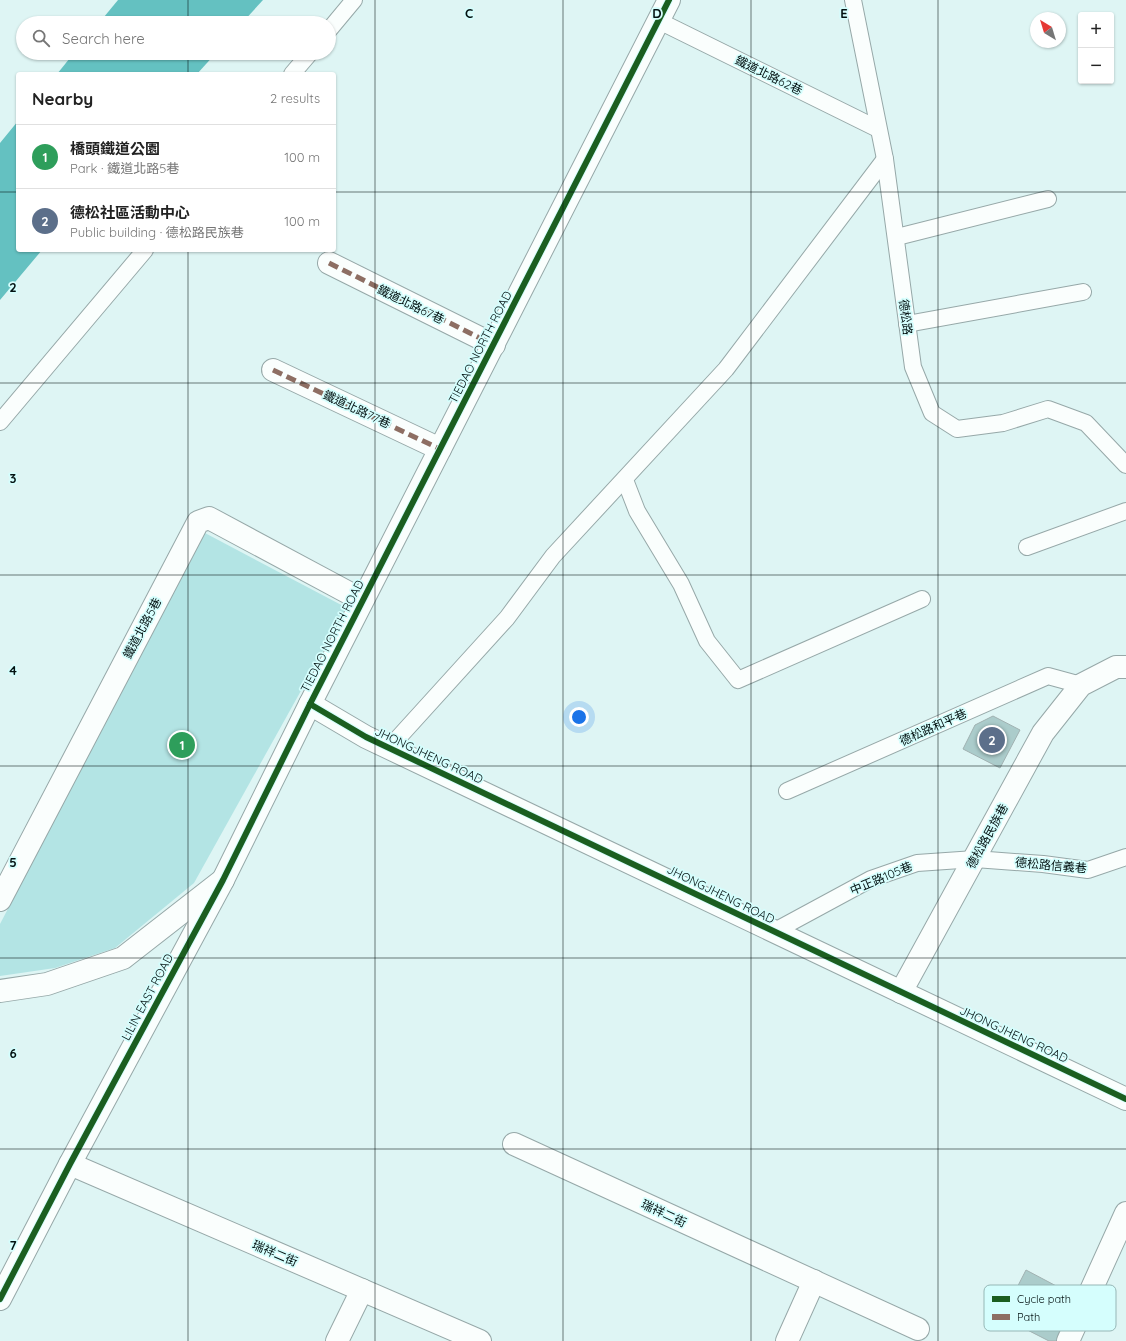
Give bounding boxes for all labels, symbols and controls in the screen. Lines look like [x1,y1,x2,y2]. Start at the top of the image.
text: C [465,5,473,21]
text: D [652,5,662,21]
text: E [840,5,848,21]
north arrow [1030,12,1066,48]
map controls [1078,12,1114,84]
button: + [1078,12,1114,48]
search box [16,16,336,60]
icon: search [30,27,52,49]
text: Search here [62,29,145,48]
button: − [1078,48,1114,84]
street label: 鐵道北路62巷 [733,52,805,98]
text: Nearby [32,88,93,109]
text: 2 results [270,90,320,106]
text: 橋頭鐵道公園 [70,139,160,158]
text: 1 [42,149,48,165]
text: 100 m [284,149,320,165]
text: Park · 鐵道北路5巷 [70,160,179,176]
text: 德松社區活動中心 [70,203,190,222]
text: 2 [41,213,49,229]
text: 100 m [284,213,320,229]
text: Public building · 德松路民族巷 [70,224,244,240]
text: 2 [9,279,17,295]
street label: 鐵道北路67巷 [375,281,447,327]
street label: TIEDAO NORTH ROAD [445,288,515,406]
street label: 德松路 [896,298,916,336]
street label: 鐵道北路77巷 [321,387,393,431]
text: 3 [10,470,17,486]
street label: TIEDAO NORTH ROAD [297,577,367,695]
street label: 鐵道北路5巷 [120,595,164,661]
text: 4 [9,662,17,678]
street label: 德松路和平巷 [897,706,969,748]
your location [569,707,589,727]
street label: JHONGJHENG ROAD [372,723,486,787]
pin: 2 [979,725,1005,755]
pin: 1 [169,730,195,760]
street label: 德松路民族巷 [963,801,1011,871]
text: 5 [9,854,17,870]
street label: 德松路信義巷 [1014,854,1088,876]
street label: 中正路105巷 [848,858,914,898]
street label: JHONGJHENG ROAD [665,861,778,927]
street label: LILIN EAST ROAD [118,951,176,1043]
street label: JHONGJHENG ROAD [957,1002,1071,1066]
text: 6 [9,1045,17,1061]
street label: 瑞祥二街 [639,1196,689,1230]
text: 7 [9,1237,17,1253]
street label: 瑞祥二街 [250,1237,300,1269]
legend [984,1285,1116,1331]
text: Cycle path [1017,1292,1071,1306]
text: Path [1017,1310,1040,1324]

